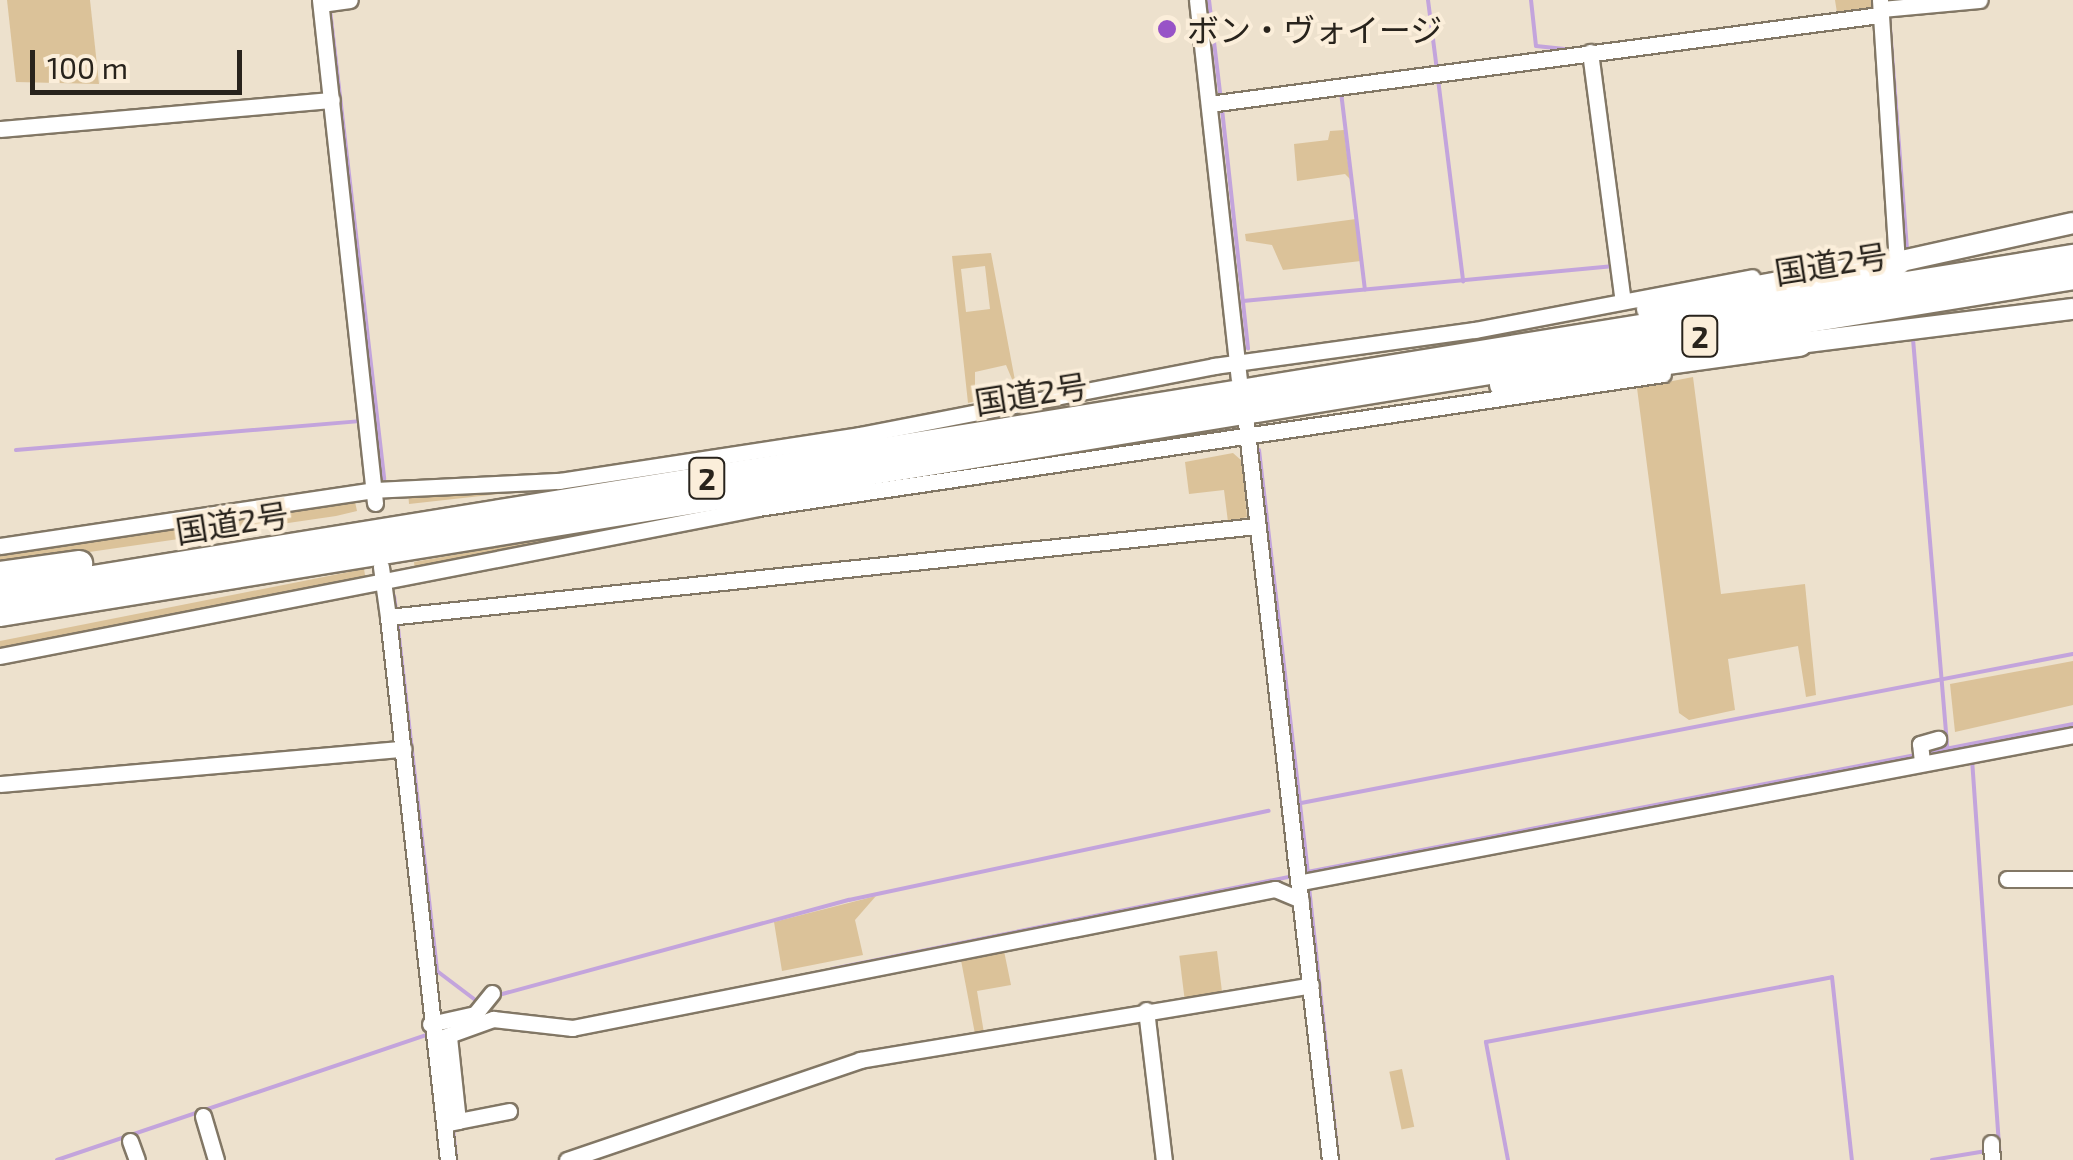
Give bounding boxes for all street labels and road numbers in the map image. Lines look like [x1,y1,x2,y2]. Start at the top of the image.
street label: 国道2号 [1772,235,1890,291]
road number: 2 [1680,311,1720,361]
street label: 国道2号 [972,365,1090,421]
road number: 2 [687,453,727,503]
street label: 国道2号 [173,494,291,550]

